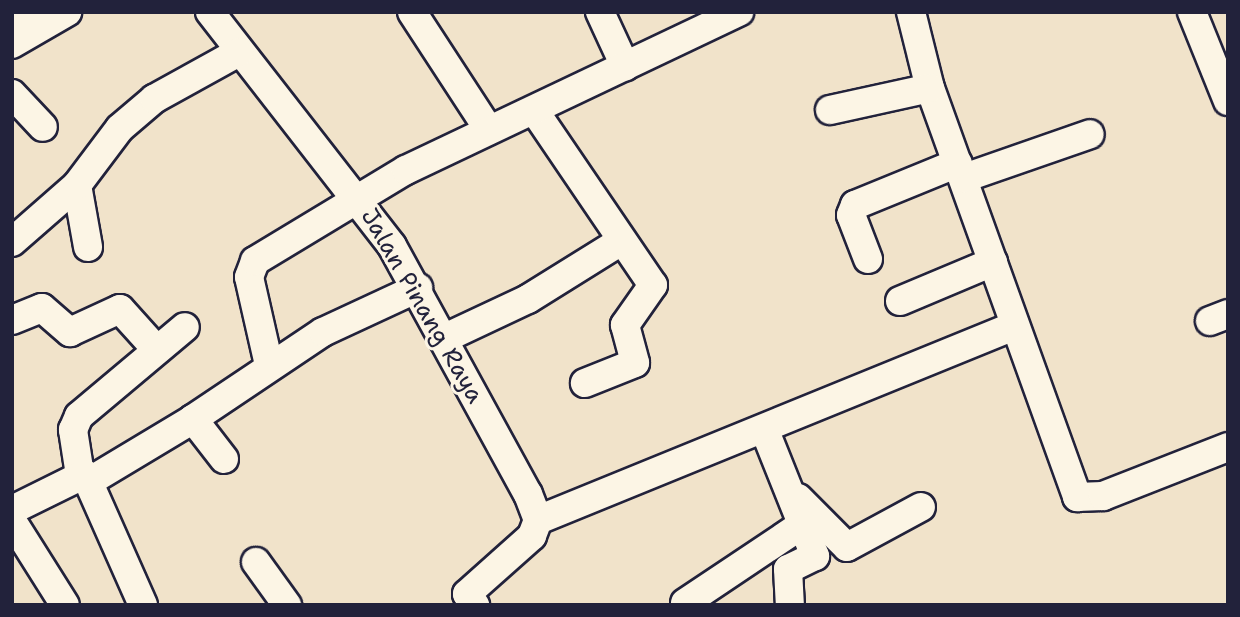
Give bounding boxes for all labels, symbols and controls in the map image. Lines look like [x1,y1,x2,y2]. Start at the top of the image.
street label: Jalan Pinang Raya [354,203,490,409]

